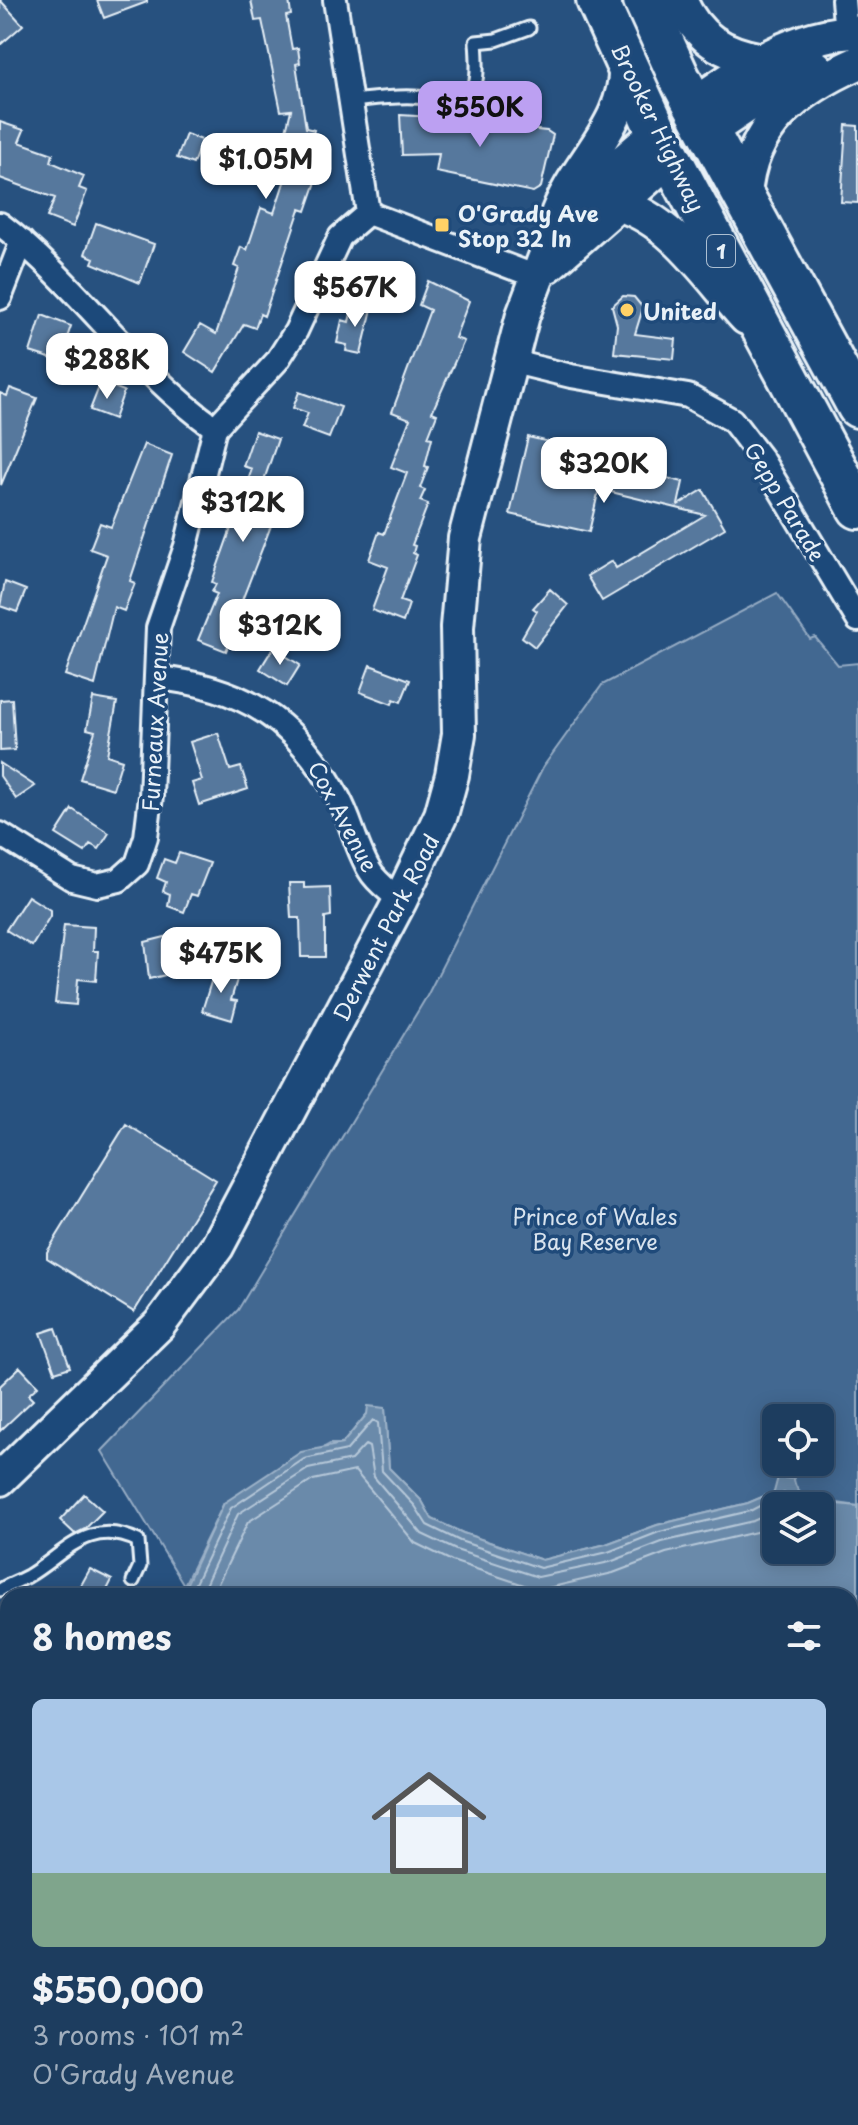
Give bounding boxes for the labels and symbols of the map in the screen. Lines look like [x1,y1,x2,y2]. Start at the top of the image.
street label: Brooker Highway [604,37,714,217]
pin: $550K [424,81,536,149]
pin: $1.05M [201,133,331,201]
place label: O'Grady Ave Stop 32 In [458,196,599,254]
marker: O'Grady Ave Stop 32 In [433,216,451,234]
road number: 1 [707,235,735,267]
pin: $567K [299,261,411,329]
place label: United [643,294,717,327]
marker: United [618,301,636,319]
pin: $288K [51,333,163,401]
street label: Gepp Parade [737,435,835,567]
pin: $320K [548,437,660,505]
pin: $312K [187,476,299,544]
pin: $312K [224,599,336,667]
street label: Furneaux Avenue [133,631,175,813]
street label: Cox Avenue [301,755,387,877]
street label: Derwent Park Road [323,828,447,1026]
pin: $475K [165,927,277,995]
park label: Prince of Wales Bay Reserve [513,1199,677,1257]

